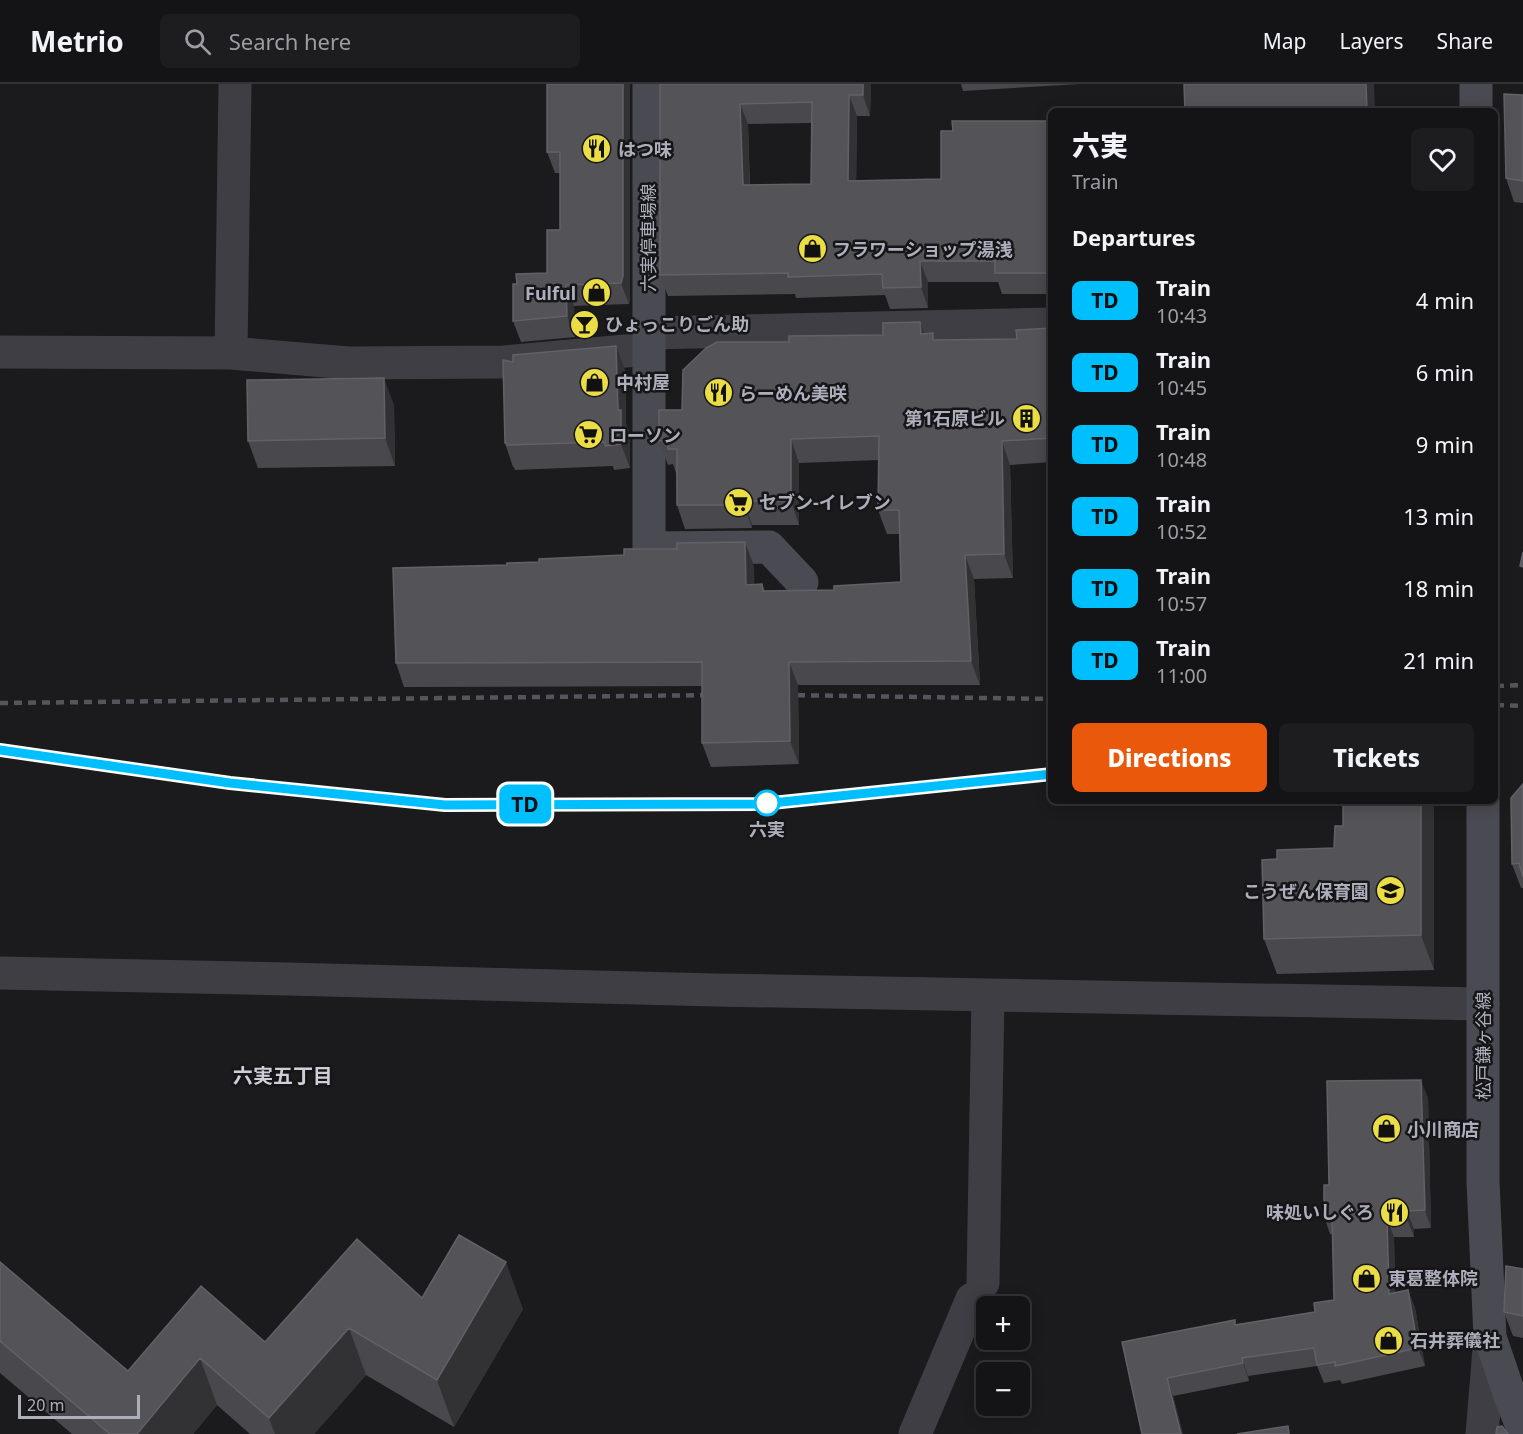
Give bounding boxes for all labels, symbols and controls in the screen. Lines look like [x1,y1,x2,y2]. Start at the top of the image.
search box [160,14,580,68]
text: Metrio [30,22,124,60]
icon: search [181,25,214,58]
text: Search here [229,26,351,56]
text: Map [1263,27,1307,55]
text: Layers [1340,27,1404,55]
text: Share [1437,27,1493,55]
text: 六実 [1072,126,1128,164]
button: heart [1411,128,1474,191]
restaurant icon: はつ味 [581,133,613,165]
place label: はつ味 [618,137,672,161]
text: Train [1072,168,1119,195]
street label: 六実停車場線 [636,184,660,292]
text: Departures [1072,222,1196,252]
shop icon: フラワーショップ湯浅 [796,233,828,265]
place label: フラワーショップ湯浅 [833,237,1013,261]
text: Train [1156,272,1211,302]
shop icon: Fulful [581,277,613,309]
place label: Fulful [525,281,576,305]
text: 4 min [1416,285,1474,315]
text: TD [1091,286,1119,314]
text: 10:43 [1156,302,1207,329]
bar icon: ひょっこりごん助 [568,308,600,340]
place label: ひょっこりごん助 [605,312,749,336]
text: Train [1156,344,1211,374]
text: 6 min [1416,357,1474,387]
text: TD [1091,358,1119,386]
shop icon: 中村屋 [579,366,611,398]
place label: 中村屋 [616,370,670,394]
text: 10:45 [1156,374,1207,401]
restaurant icon: らーめん美咲 [702,377,734,409]
place label: らーめん美咲 [739,381,847,405]
building icon: 第1石原ビル [1010,402,1042,434]
place label: 第1石原ビル [905,406,1005,430]
text: Train [1156,416,1211,446]
supermarket icon: ローソン [572,419,604,451]
place label: ローソン [609,423,681,447]
text: 9 min [1416,429,1474,459]
text: TD [1091,430,1119,458]
text: 10:48 [1156,446,1207,473]
supermarket icon: セブン-イレブン [722,486,754,518]
text: Train [1156,488,1211,518]
place label: セブン-イレブン [759,490,891,514]
text: 13 min [1403,501,1474,531]
text: TD [1091,502,1119,530]
text: 10:52 [1156,518,1207,545]
text: Train [1156,560,1211,590]
text: 18 min [1403,573,1474,603]
text: TD [1091,574,1119,602]
text: 10:57 [1156,590,1207,617]
text: Train [1156,632,1211,662]
text: 21 min [1403,645,1474,675]
text: TD [1091,646,1119,674]
text: 11:00 [1156,662,1207,689]
button: Directions [1072,723,1267,792]
button: Tickets [1279,723,1474,792]
line badge: TD [498,784,552,824]
text: TD [511,790,539,818]
marker: 六実 [754,790,780,816]
place label: 六実 [749,817,785,841]
school or university icon: こうぜん保育園 [1374,875,1406,907]
place label: こうぜん保育園 [1243,879,1369,903]
street label: 松戸鎌ヶ谷線 [1471,992,1495,1100]
district label: 六実五丁目 [233,1062,333,1089]
shop icon: 小川商店 [1370,1113,1402,1145]
place label: 小川商店 [1407,1117,1479,1141]
restaurant icon: 味処いしぐろ [1379,1196,1411,1228]
place label: 味処いしぐろ [1266,1200,1374,1224]
shop icon: 東葛整体院 [1351,1262,1383,1294]
place label: 東葛整体院 [1388,1266,1478,1290]
map controls [976,1296,1030,1416]
button: + [976,1296,1030,1350]
shop icon: 石井葬儀社 [1373,1324,1405,1356]
place label: 石井葬儀社 [1410,1328,1500,1352]
button: − [976,1362,1030,1416]
scale bar [18,1392,140,1420]
text: 20 m [27,1394,64,1416]

